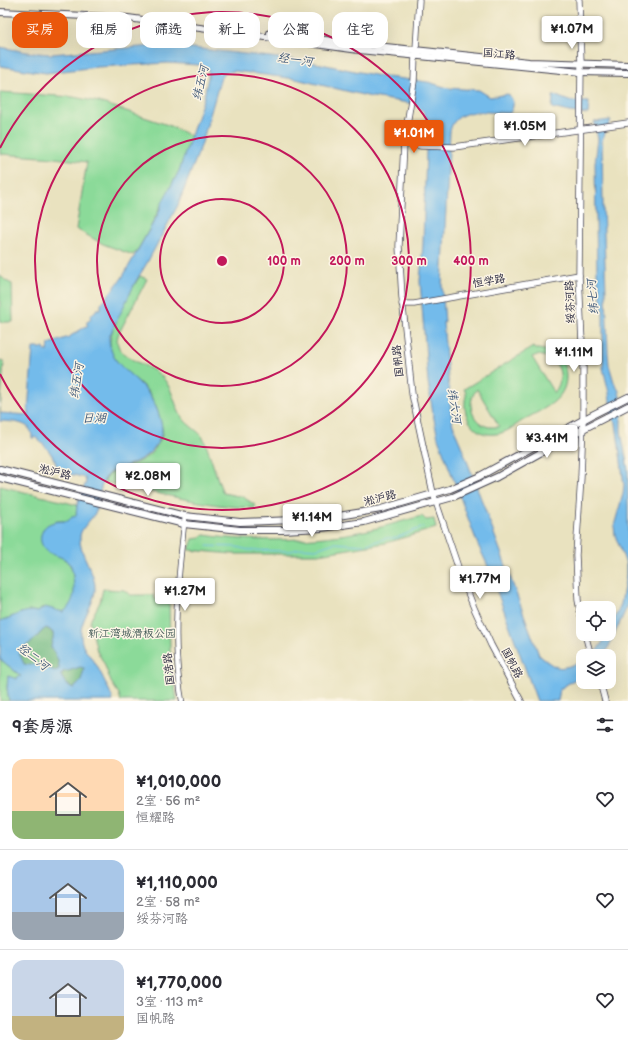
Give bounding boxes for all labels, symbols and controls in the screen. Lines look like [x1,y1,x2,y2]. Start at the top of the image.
chip: 买房 [12,12,68,48]
chip: 租房 [76,12,132,48]
chip: 筛选 [140,12,196,48]
chip: 新上 [204,12,260,48]
chip: 公寓 [268,12,324,48]
chip: 住宅 [332,12,388,48]
pin: ¥1.07M [539,16,605,50]
text: ¥1.07M [551,21,593,37]
street label: 国江路 [482,46,516,62]
water label: 经一河 [276,50,316,70]
water label: 纬五河 [190,62,213,102]
pin: ¥1.05M [492,113,558,147]
text: ¥1.05M [503,118,547,134]
pin: ¥1.01M [381,120,447,154]
text: ¥1.01M [393,125,435,141]
centre of rings [215,254,229,268]
text: 100 m [267,254,301,269]
text: 200 m [329,254,365,269]
text: 300 m [391,254,427,269]
text: 400 m [453,254,489,269]
street label: 恒学路 [472,272,506,290]
water label: 纬七河 [584,276,602,316]
street label: 绥芬河路 [563,280,577,324]
pin: ¥1.11M [541,339,607,373]
street label: 国帆路 [390,344,406,378]
text: ¥1.11M [555,344,593,360]
water label: 纬五河 [67,360,88,400]
water label: 纬六河 [444,387,465,427]
water label: 日湖 [82,411,107,426]
pin: ¥3.41M [514,425,580,459]
text: ¥3.41M [526,430,568,446]
street label: 淞沪路 [37,462,73,482]
pin: ¥2.08M [115,463,181,497]
text: ¥2.08M [125,468,171,484]
street label: 淞沪路 [362,488,398,508]
pin: ¥1.14M [279,504,345,538]
text: ¥1.14M [292,509,332,525]
pin: ¥1.77M [447,566,513,600]
text: ¥1.77M [459,571,501,587]
pin: ¥1.27M [152,578,218,612]
text: ¥1.27M [164,583,206,599]
map controls [576,601,616,689]
button: locate [576,601,616,641]
park label: 新江湾城滑板公园 [88,627,176,640]
water label: 经二河 [14,640,53,675]
street label: 国帆路 [499,645,525,681]
button: layers [576,649,616,689]
street label: 国浩路 [161,652,177,686]
icon: filters [594,714,616,736]
text: 9套房源 [12,717,73,737]
text: ¥1,010,000 [136,772,221,792]
icon: home [44,775,92,823]
icon: heart [594,788,616,810]
text: 2室 · 56 m² [136,793,200,809]
text: 恒耀路 [136,810,175,826]
text: ¥1,110,000 [136,873,218,893]
icon: home [44,876,92,924]
icon: heart [594,889,616,911]
text: 2室 · 58 m² [136,894,200,910]
text: 绥芬河路 [136,911,188,927]
text: ¥1,770,000 [136,973,222,993]
icon: home [44,976,92,1024]
icon: heart [594,989,616,1011]
text: 3室 · 113 m² [136,994,203,1010]
text: 国帆路 [136,1011,175,1027]

